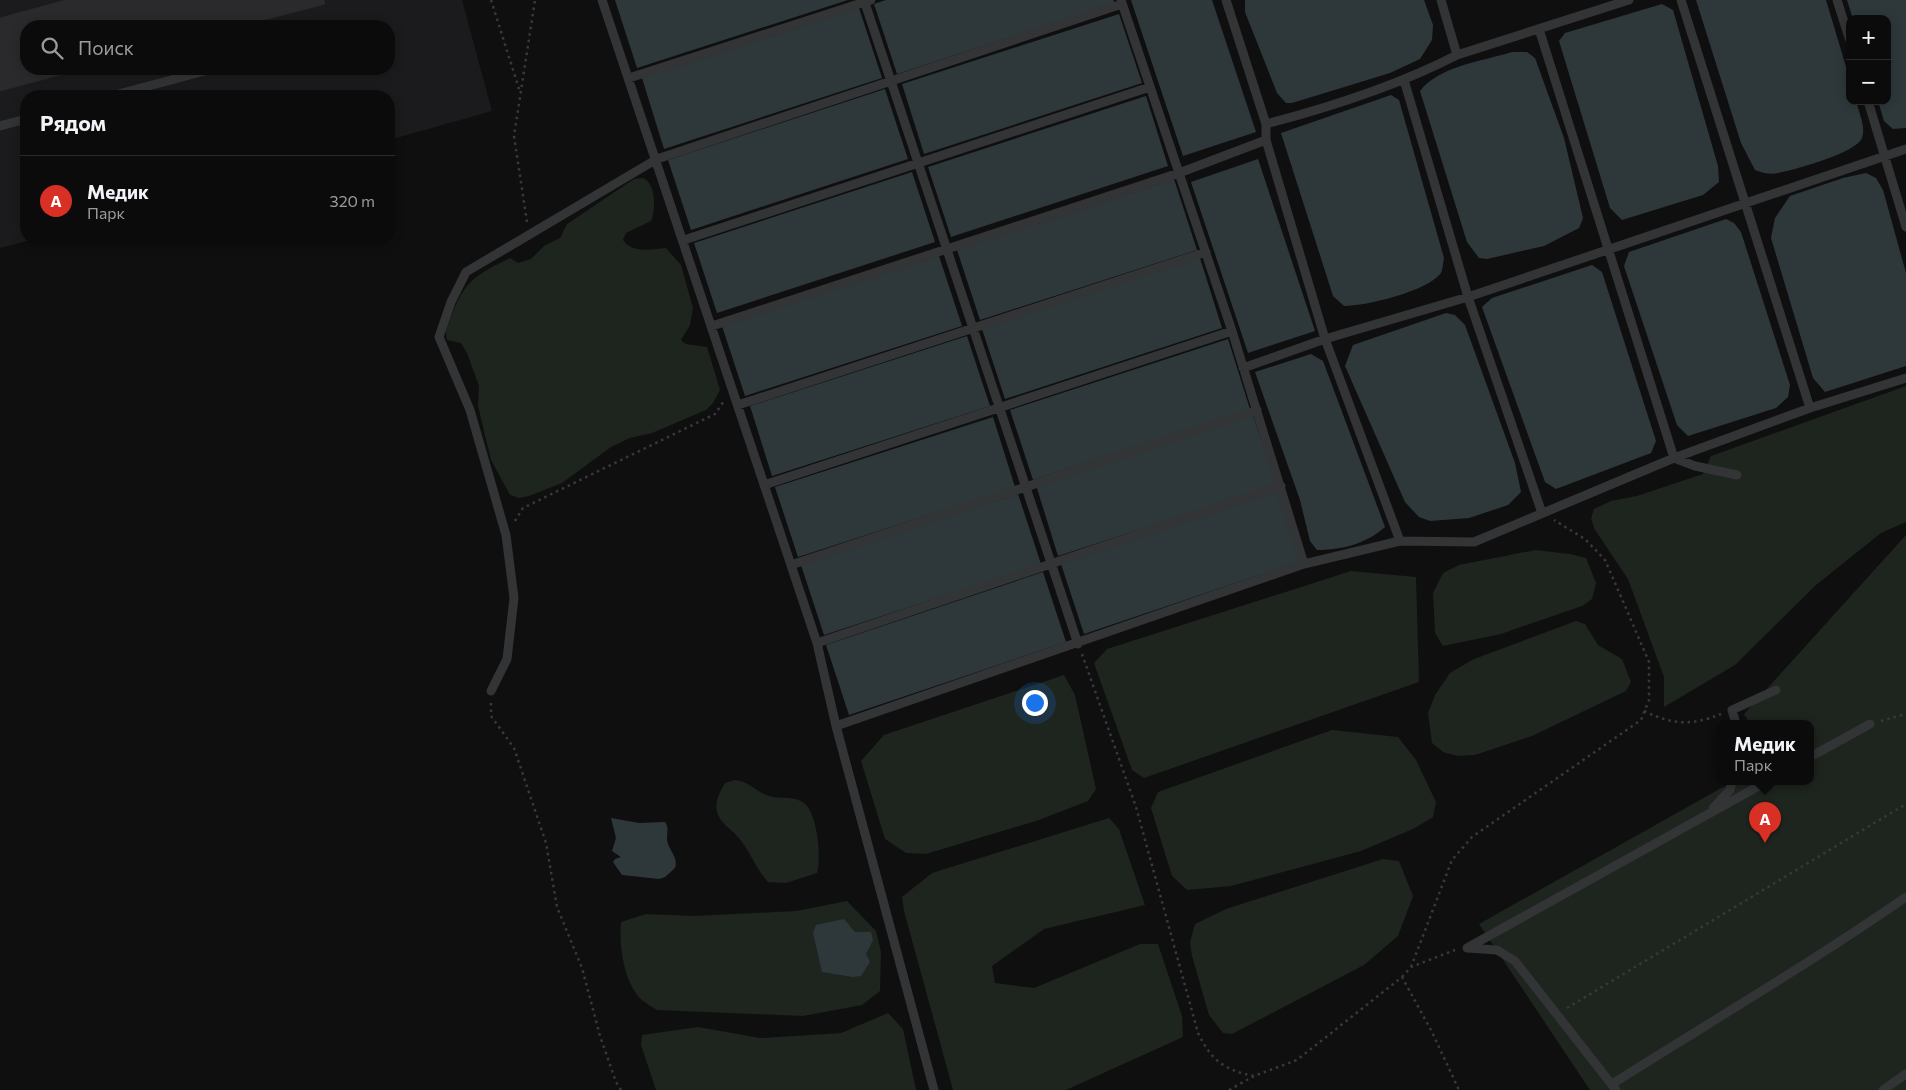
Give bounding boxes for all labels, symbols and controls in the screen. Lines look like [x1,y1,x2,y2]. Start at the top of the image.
map controls [1846,15,1891,105]
button: + [1846,15,1891,60]
search box [20,20,395,75]
icon: search [38,34,66,62]
text: Поиск [78,36,134,59]
button: − [1846,60,1891,105]
text: Рядом [40,110,106,135]
text: Медик [87,180,149,203]
text: A [50,191,62,210]
text: 320 m [330,191,375,210]
text: Парк [87,203,125,222]
your location [1022,690,1048,716]
popup [1716,720,1814,785]
text: Медик [1734,732,1796,755]
text: Парк [1734,755,1772,774]
pin: A [1749,802,1781,843]

